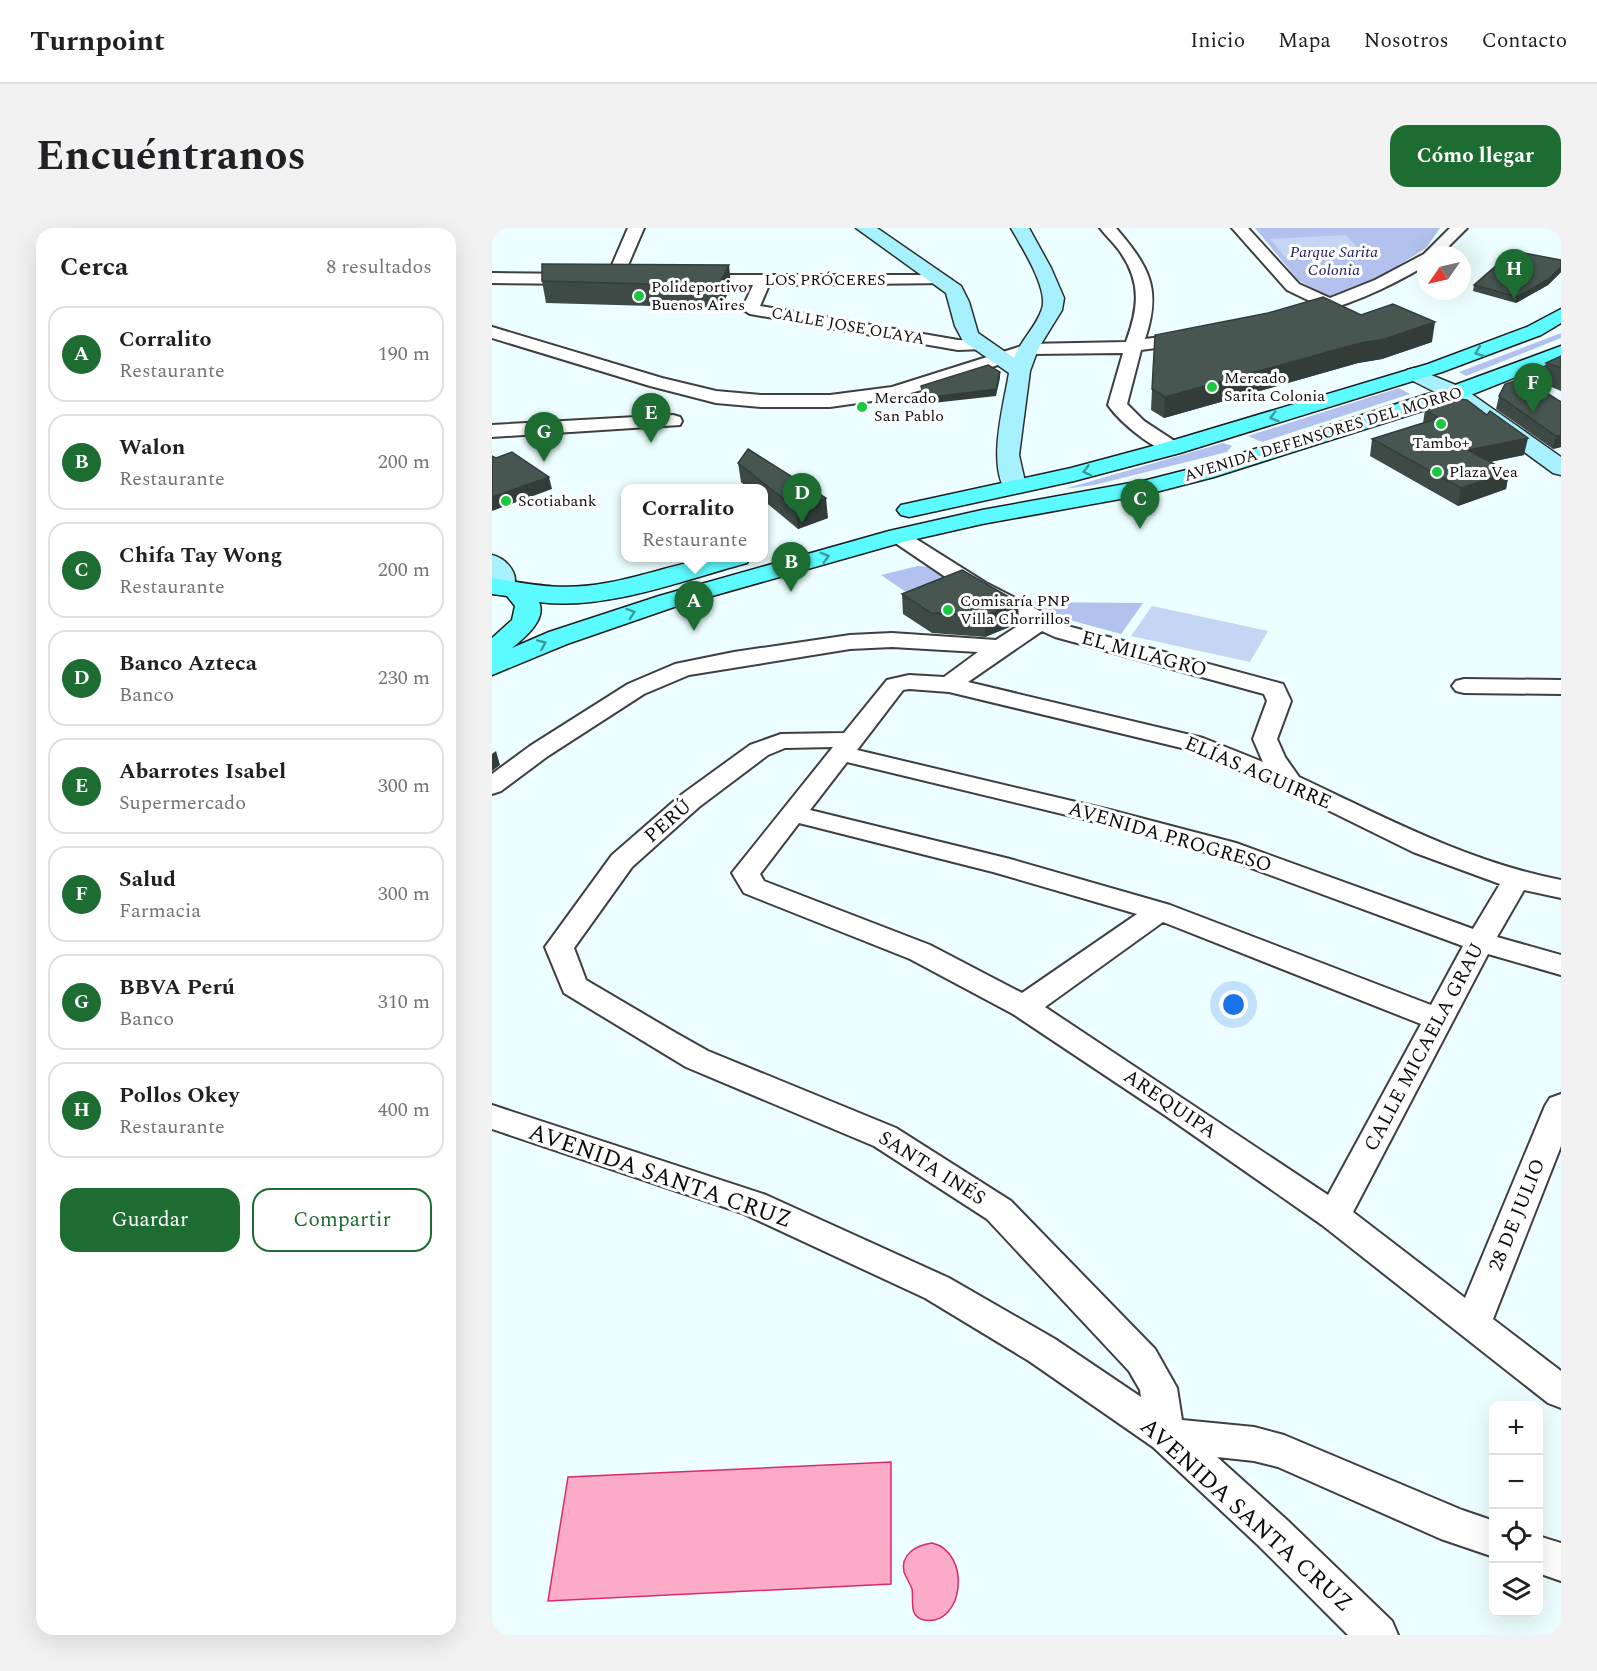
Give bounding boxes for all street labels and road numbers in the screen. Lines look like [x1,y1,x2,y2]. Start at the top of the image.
street label: LOS PRÓCERES [765,268,885,292]
street label: CALLE JOSE OLAYA [769,301,927,351]
street label: AVENIDA DEFENSORES DEL MORRO [1181,380,1465,488]
street label: EL MILAGRO [1078,623,1210,685]
street label: ELÍAS AGUIRRE [1180,729,1336,817]
street label: PERÚ [637,792,699,850]
street label: AVENIDA PROGRESO [1065,794,1275,880]
street label: CALLE MICAELA GRAU [1356,937,1492,1157]
street label: AREQUIPA [1117,1062,1223,1146]
street label: AVENIDA SANTA CRUZ [524,1114,796,1238]
street label: SANTA INÉS [873,1123,991,1213]
street label: 28 DE JULIO [1481,1154,1553,1276]
street label: AVENIDA SANTA CRUZ [1131,1409,1361,1621]

